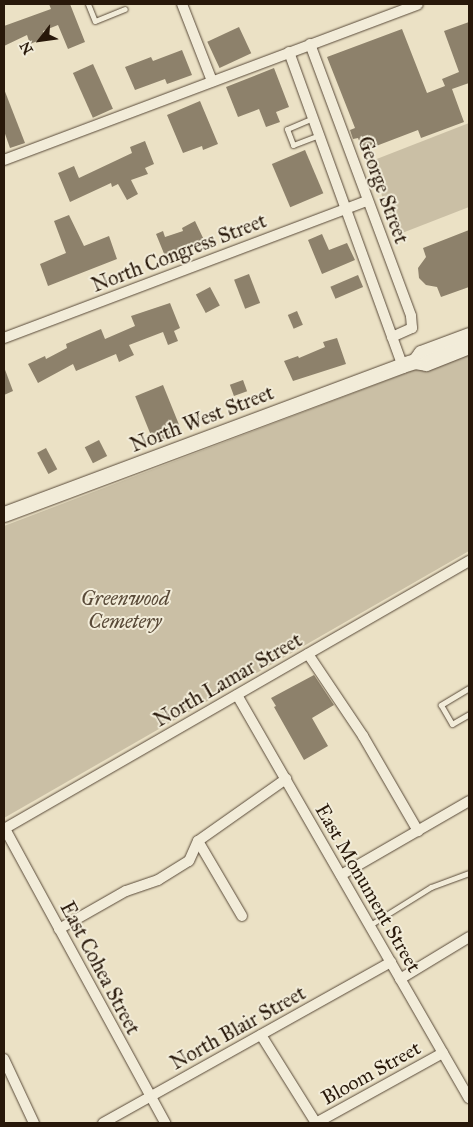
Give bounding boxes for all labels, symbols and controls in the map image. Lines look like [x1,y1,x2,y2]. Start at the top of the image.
north arrow [15,15,65,65]
text: N [16,38,37,57]
street label: George Street [353,133,413,247]
street label: North Congress Street [88,209,270,297]
street label: North West Street [127,381,277,457]
park label: Greenwood Cemetery [81,586,169,633]
street label: North Lamar Street [150,628,306,732]
street label: East Monument Street [310,800,426,976]
street label: East Cohea Street [55,897,145,1039]
street label: North Blair Street [166,981,310,1075]
street label: Bloom Street [317,1036,425,1110]

